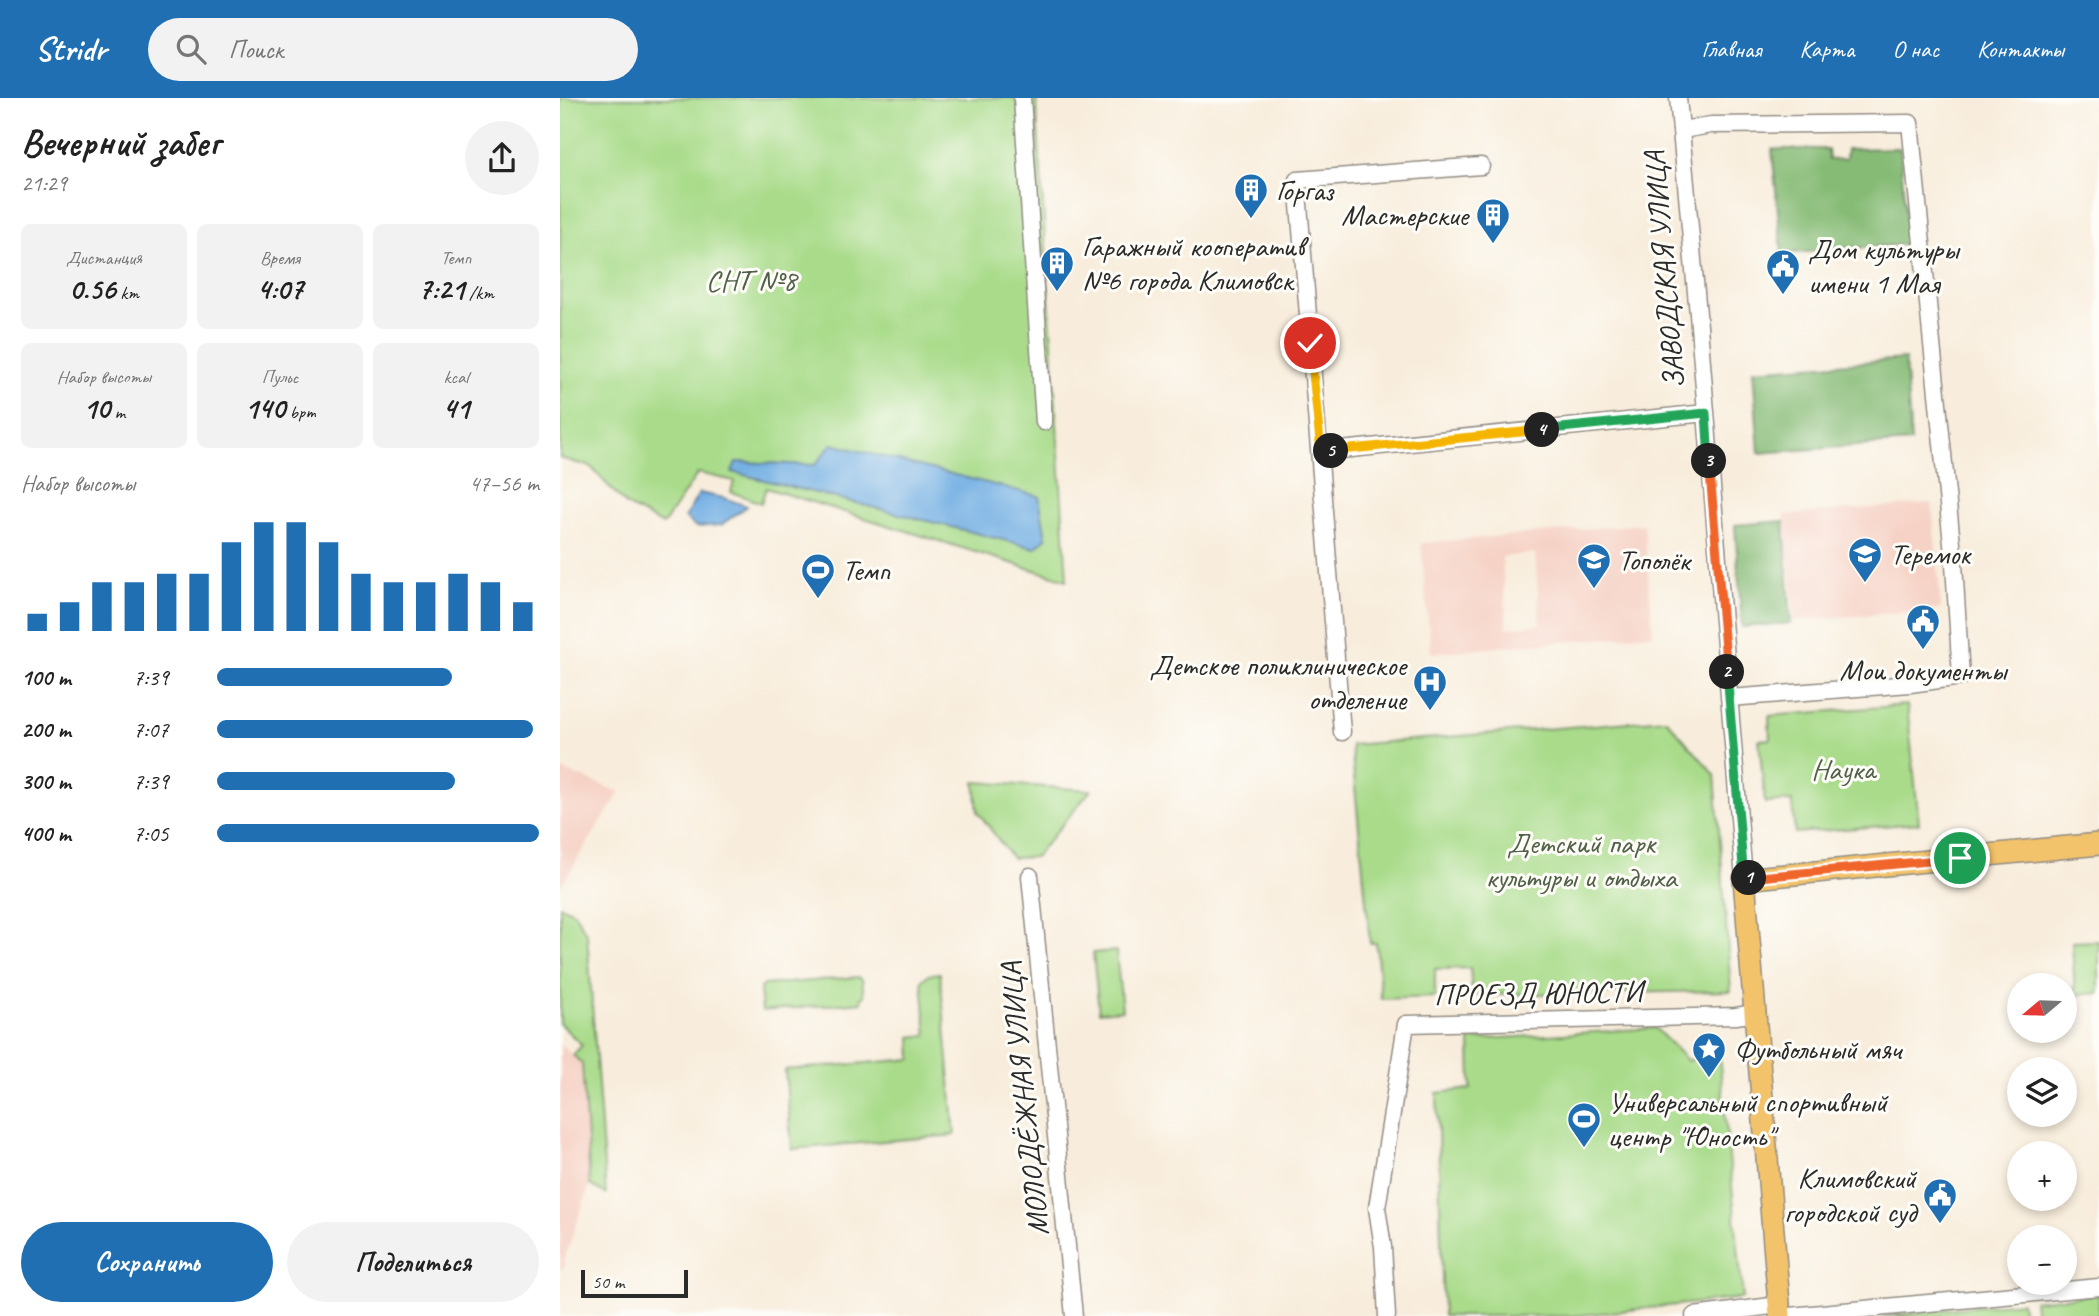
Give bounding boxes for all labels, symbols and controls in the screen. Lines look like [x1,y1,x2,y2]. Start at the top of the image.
search box [148,18,638,81]
text: Stridr [35,28,106,70]
icon: search [172,30,210,68]
text: Поиск [228,33,283,66]
text: Главная [1701,34,1762,64]
text: Карта [1800,34,1854,64]
text: О нас [1892,34,1939,64]
text: Контакты [1977,34,2064,64]
text: Вечерний забег [21,119,220,166]
button: share [465,121,539,195]
street label: ЗАВОДСКАЯ УЛИЦА [1635,148,1693,390]
text: 21:29 [21,169,67,198]
building icon: Горгаз [1232,171,1270,220]
place label: Горгаз [1276,171,1335,209]
place label: Мастерские [1341,196,1470,234]
building icon: Мастерские [1474,196,1512,245]
place label: Гаражный кооператив №6 города Климовск [1082,227,1310,299]
place label: Дом культуры имени 1 Мая [1808,230,1961,302]
building icon: Гаражный кооператив №6 города Климовск [1038,244,1076,293]
text: Дистанция [66,246,142,270]
text: Время [260,246,300,270]
text: Темп [441,246,471,270]
public building icon: Дом культуры имени 1 Мая [1764,247,1802,296]
park label: СНТ №8 [706,261,799,299]
text: 0.56 [69,270,116,308]
text: 4:07 [257,270,303,308]
text: 7:21 [418,270,464,308]
text: km [116,281,139,305]
text: /km [464,281,494,305]
pin [1280,313,1340,373]
icon: check [1291,324,1329,362]
text: Набор высоты [57,365,151,389]
text: Пульс [262,365,298,389]
text: kcal [443,365,469,389]
text: 10 [83,389,110,427]
text: 140 [244,389,285,427]
text: 41 [443,389,470,427]
text: m [110,400,125,424]
text: bpm [285,400,316,424]
pin: 4 [1524,412,1560,448]
text: 4 [1537,417,1546,441]
pin: 5 [1314,434,1348,468]
text: 5 [1326,438,1335,462]
pin: 3 [1692,444,1726,478]
text: 3 [1704,448,1713,472]
text: Набор высоты [21,469,135,498]
text: 47–56 m [469,469,539,498]
school or university icon: Теремок [1846,535,1884,584]
place label: Теремок [1890,535,1972,573]
school or university icon: Тополёк [1575,541,1613,590]
place label: Тополёк [1618,541,1692,579]
sports icon: Темп [799,551,837,600]
place label: Темп [842,551,891,589]
public building icon: Мои документы [1904,602,1942,651]
place label: Детское поликлиническое отделение [1150,646,1408,718]
place label: Мои документы [1840,651,2009,689]
pin: 2 [1710,654,1744,690]
text: 2 [1722,659,1731,683]
text: 100 m [21,663,71,692]
text: 7:39 [133,663,169,692]
hospital icon: Детское поликлиническое отделение [1411,663,1449,712]
text: 200 m [21,715,71,744]
text: 7:07 [133,715,169,744]
park label: Наука [1811,750,1878,788]
text: 300 m [21,767,71,796]
text: 7:39 [133,767,169,796]
text: 400 m [21,819,71,848]
text: 7:05 [133,819,169,848]
park label: Детский парк культуры и отдыха [1485,824,1678,896]
pin [1930,828,1990,888]
icon: arrive [1941,839,1979,877]
pin: 1 [1732,860,1766,896]
text: 1 [1744,865,1753,889]
street label: МОЛОДЁЖНАЯ УЛИЦА [991,959,1057,1238]
street label: ПРОЕЗД ЮНОСТИ [1434,972,1647,1014]
north arrow [2007,973,2077,1043]
map controls [2007,973,2077,1295]
place icon: Футбольный мяч [1690,1030,1728,1079]
place label: Футбольный мяч [1734,1030,1904,1068]
button: layers [2007,1057,2077,1127]
place label: Универсальный спортивный центр "Юность" [1608,1083,1889,1155]
sports icon: Универсальный спортивный центр "Юность" [1565,1100,1603,1149]
button: + [2007,1141,2077,1211]
place label: Климовский городской суд [1784,1159,1918,1231]
public building icon: Климовский городской суд [1921,1176,1959,1225]
button: Сохранить [21,1222,273,1302]
button: Поделиться [287,1222,539,1302]
button: − [2007,1225,2077,1295]
scale bar [581,1267,688,1299]
text: 50 m [592,1270,624,1294]

